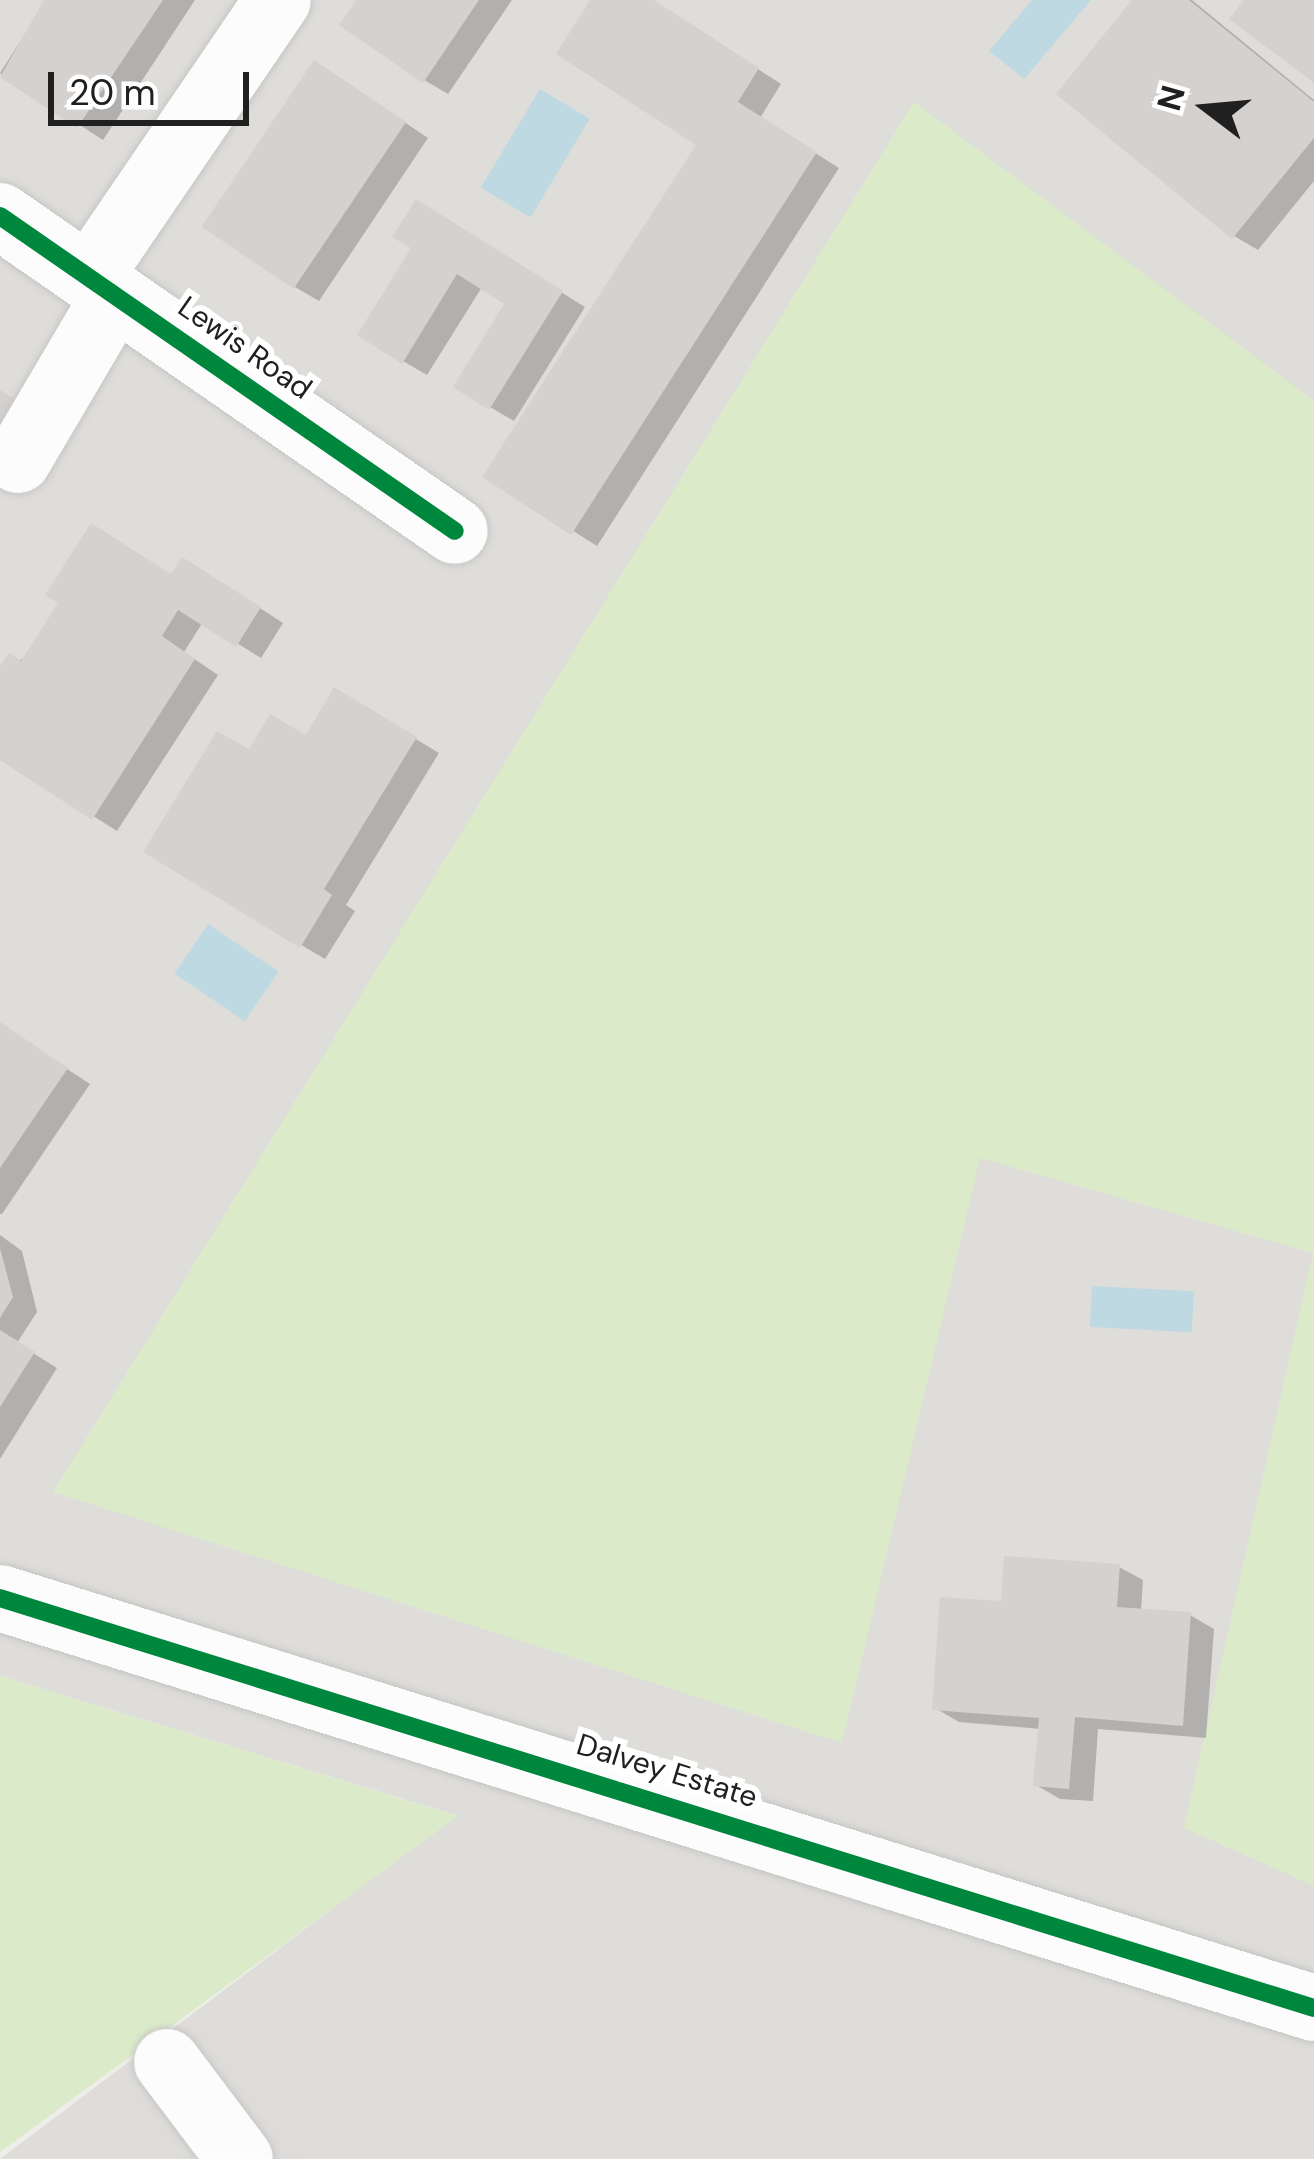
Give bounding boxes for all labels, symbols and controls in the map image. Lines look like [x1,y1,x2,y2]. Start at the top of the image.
scale bar [54,48,255,122]
north arrow [1146,48,1266,168]
text: 20 m [69,69,156,116]
text: N [1147,80,1195,115]
street label: Lewis Road [171,289,319,407]
street label: Dalvey Estate [572,1726,762,1816]

